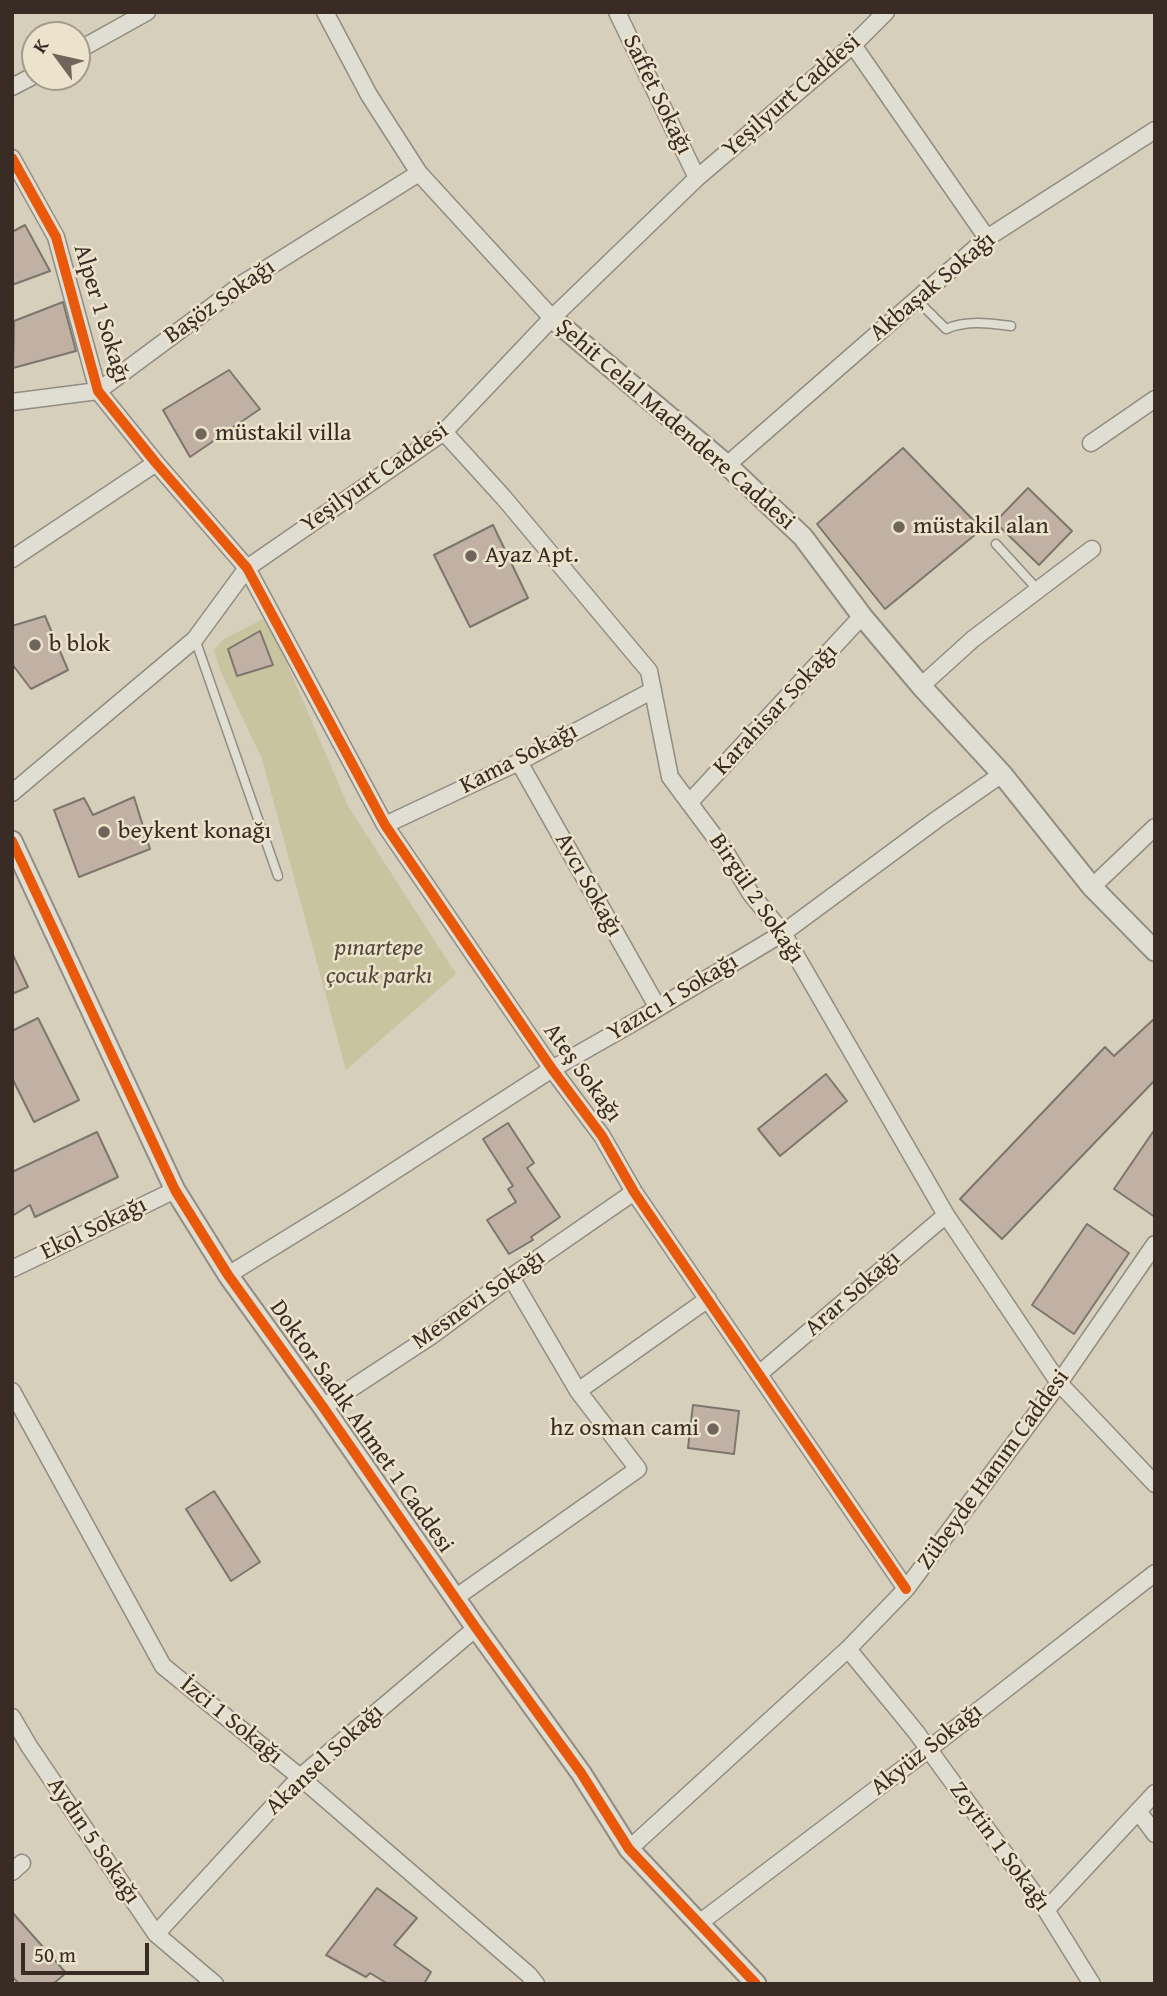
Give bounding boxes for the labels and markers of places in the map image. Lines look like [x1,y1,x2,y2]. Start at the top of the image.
place label: müstakil villa [215,420,351,448]
marker: müstakil villa [193,426,209,442]
place label: müstakil alan [913,513,1049,541]
marker: müstakil alan [891,519,907,535]
place label: Ayaz Apt. [485,542,579,570]
marker: Ayaz Apt. [463,548,479,564]
place label: b blok [49,631,110,659]
marker: b blok [27,637,43,653]
place label: beykent konağı [118,818,271,846]
marker: beykent konağı [96,824,112,840]
place label: hz osman cami [550,1415,699,1443]
marker: hz osman cami [705,1421,721,1437]

